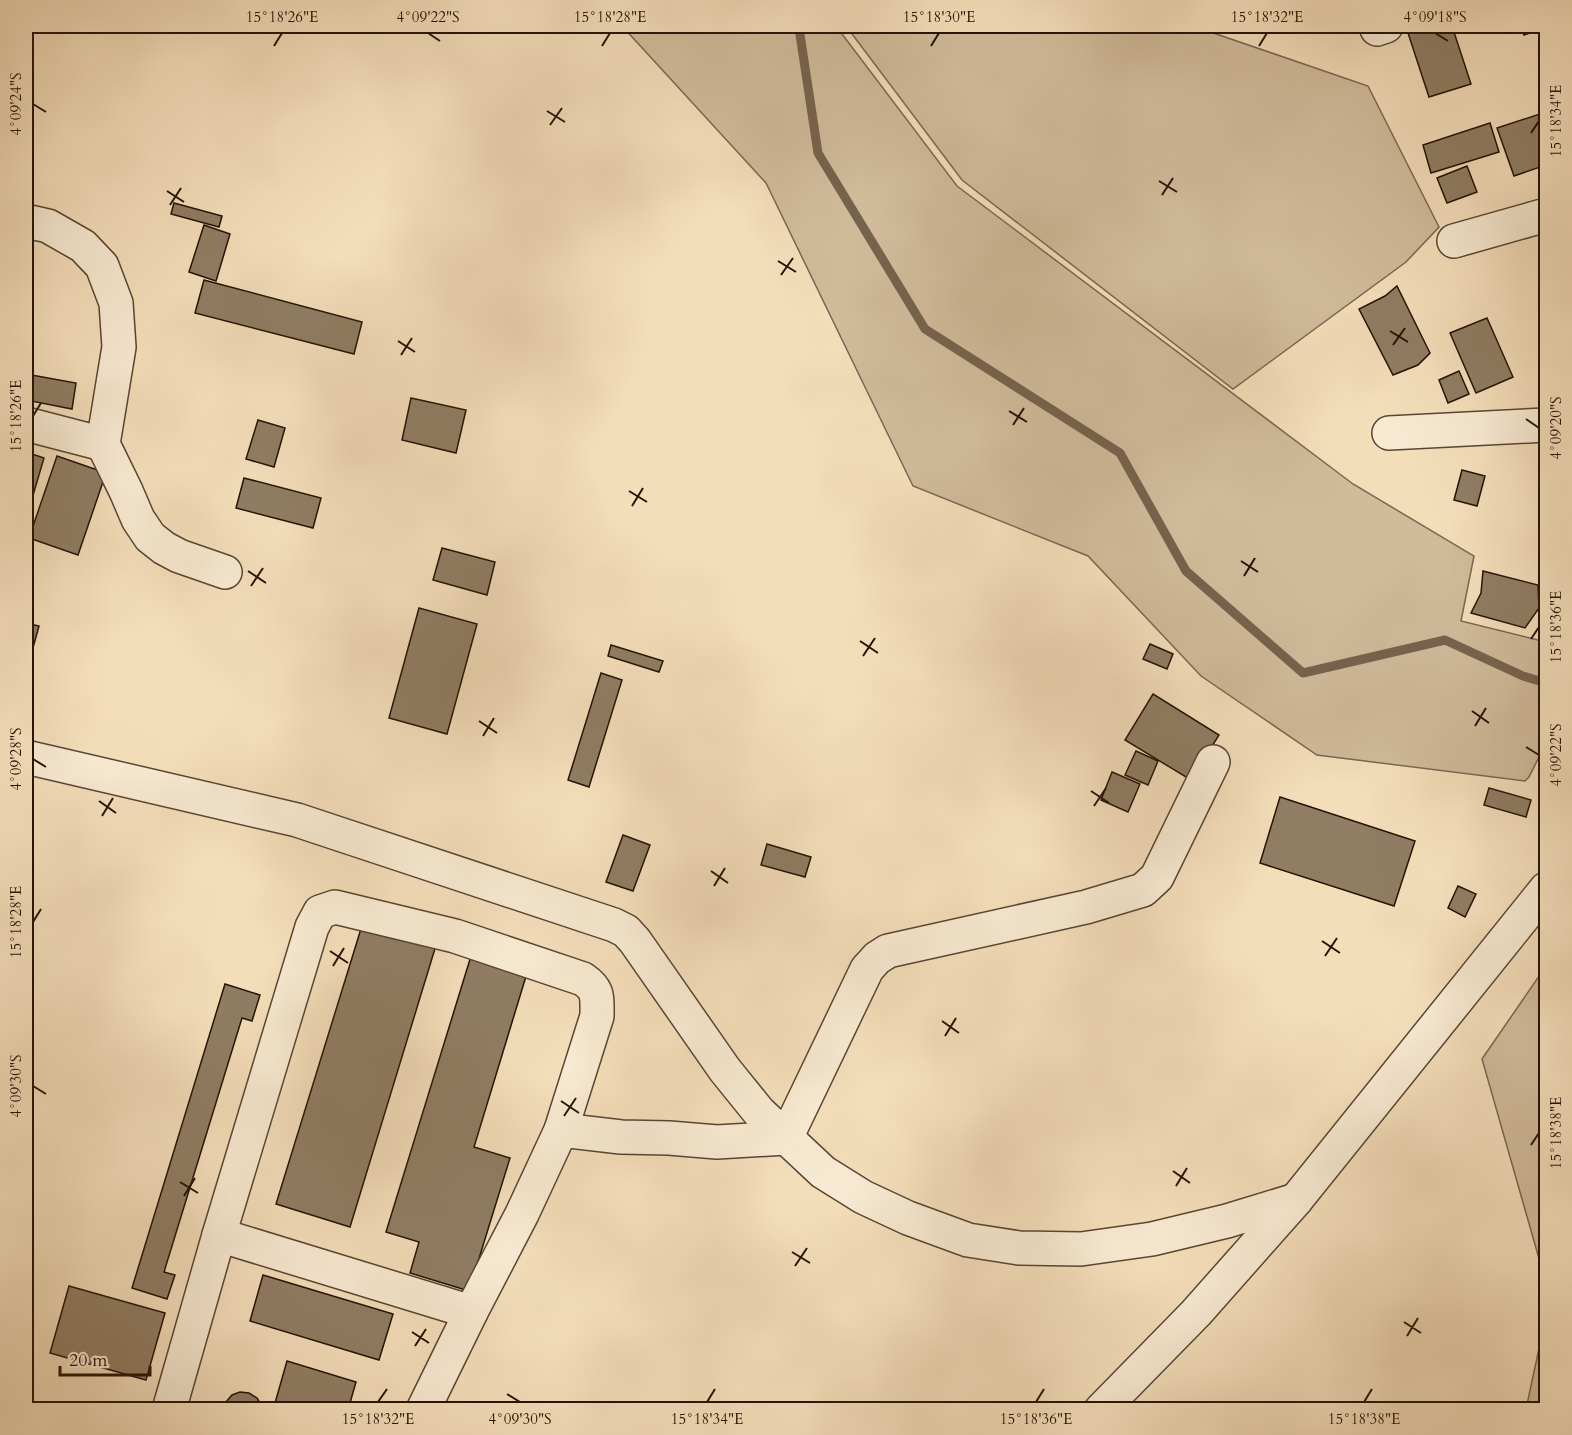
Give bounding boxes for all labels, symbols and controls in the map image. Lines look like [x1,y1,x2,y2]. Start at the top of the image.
text: 15°18'26"E [246,7,318,27]
text: 4°09'22"S [396,7,460,27]
text: 15°18'28"E [574,7,646,27]
text: 15°18'30"E [903,7,975,27]
text: 15°18'32"E [1231,7,1303,27]
text: 4°09'18"S [1403,7,1467,27]
text: 4°09'24"S [6,72,26,136]
text: 15°18'34"E [1546,85,1566,157]
text: 15°18'26"E [6,380,26,452]
text: 4°09'20"S [1546,396,1566,460]
text: 15°18'36"E [1546,591,1566,663]
text: 4°09'22"S [1546,723,1566,787]
text: 4°09'28"S [6,727,26,791]
text: 15°18'28"E [6,886,26,958]
text: 4°09'30"S [6,1054,26,1118]
text: 15°18'38"E [1546,1097,1566,1169]
scale bar [60,1339,150,1377]
text: 20 m [69,1348,108,1373]
text: 15°18'32"E [342,1409,414,1429]
text: 4°09'30"S [488,1409,552,1429]
text: 15°18'34"E [671,1409,743,1429]
text: 15°18'36"E [1000,1409,1072,1429]
text: 15°18'38"E [1328,1409,1400,1429]

